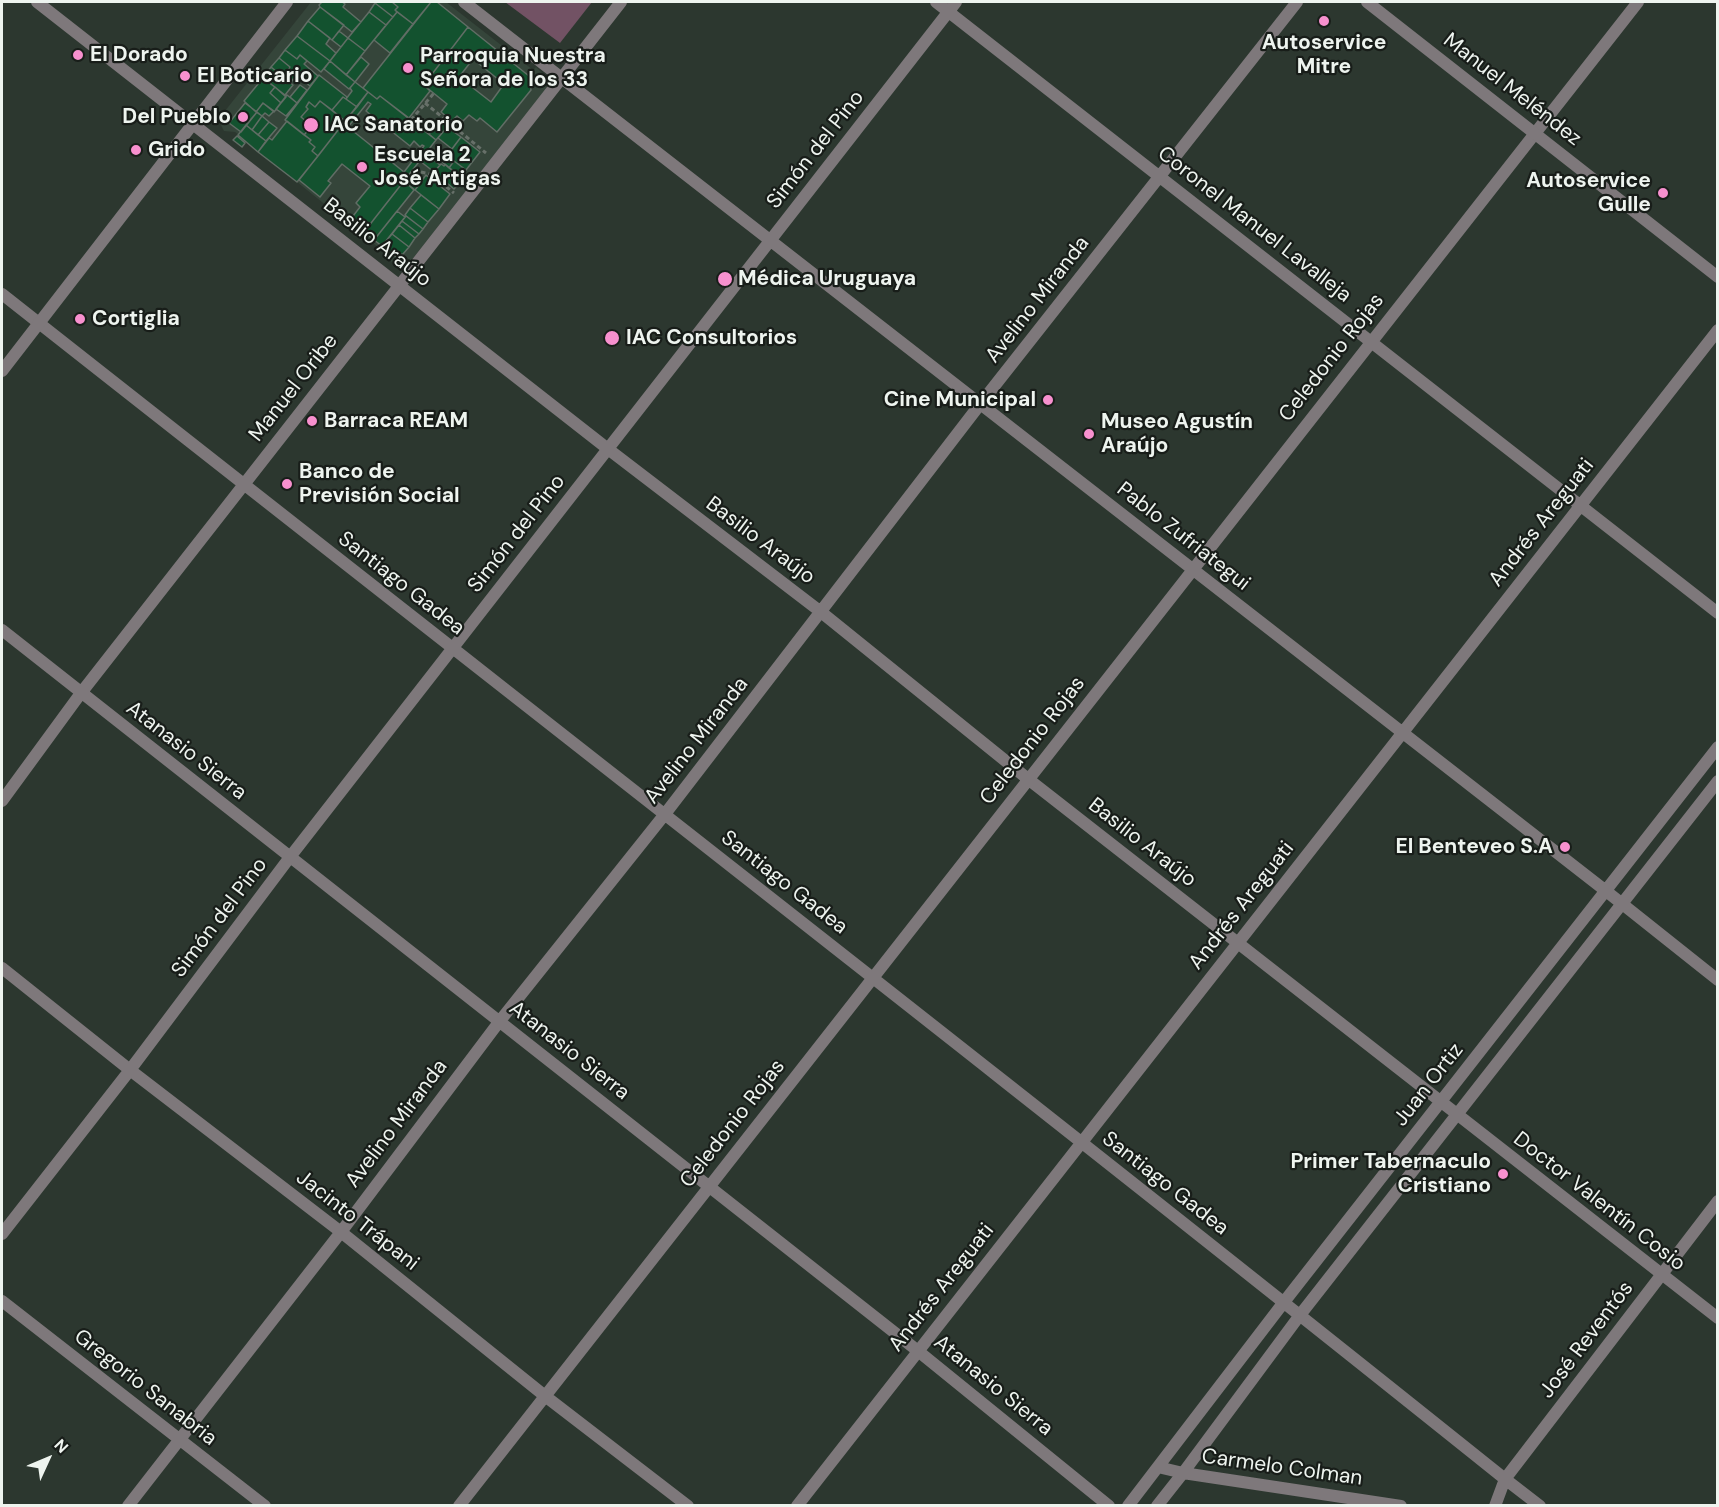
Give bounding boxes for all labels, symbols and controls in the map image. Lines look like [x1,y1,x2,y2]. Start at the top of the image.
marker: Autoservice Mitre [1317,14,1331,28]
street label: Manuel Meléndez [1438,28,1586,152]
place label: Autoservice Mitre [1262,30,1386,80]
place label: El Dorado [90,42,188,68]
place label: Parroquia Nuestra Señora de los 33 [420,43,606,93]
marker: El Dorado [71,48,85,62]
marker: Parroquia Nuestra Señora de los 33 [401,61,415,75]
place label: El Boticario [197,63,313,89]
marker: El Boticario [178,69,192,83]
street label: Simón del Pino [762,86,870,214]
place label: Del Pueblo [122,104,231,130]
marker: Del Pueblo [236,110,250,124]
place label: IAC Sanatorio [324,112,463,138]
marker: IAC Sanatorio [302,116,320,134]
place label: Grido [148,137,205,163]
place label: Escuela 2 José Artigas [374,142,501,192]
street label: Coronel Manuel Lavalleja [1152,142,1356,308]
marker: Grido [129,143,143,157]
marker: Escuela 2 José Artigas [355,160,369,174]
place label: Autoservice Gulle [1526,168,1651,218]
marker: Autoservice Gulle [1656,186,1670,200]
street label: Basilio Araújo [318,193,436,293]
street label: Avelino Miranda [981,232,1095,368]
place label: Médica Uruguaya [738,266,916,292]
marker: Médica Uruguaya [716,270,734,288]
street label: Celedonio Rojas [1274,289,1390,427]
place label: Cortiglia [92,306,180,332]
marker: Cortiglia [73,312,87,326]
place label: IAC Consultorios [626,325,797,351]
street label: Manuel Oribe [244,329,344,447]
marker: IAC Consultorios [603,329,621,347]
place label: Cine Municipal [884,387,1036,413]
marker: Cine Municipal [1041,393,1055,407]
place label: Barraca REAM [324,408,468,434]
place label: Museo Agustín Araújo [1101,409,1253,459]
marker: Barraca REAM [305,414,319,428]
marker: Museo Agustín Araújo [1082,427,1096,441]
street label: Andrés Areguati [1484,454,1600,592]
place label: Banco de Previsión Social [299,459,460,509]
street label: Simón del Pino [463,470,571,598]
marker: Banco de Previsión Social [280,477,294,491]
street label: Pablo Zufriategui [1111,477,1255,597]
street label: Basilio Araújo [700,492,820,590]
street label: Santiago Gadea [333,527,469,641]
street label: Celedonio Rojas [975,672,1091,810]
street label: Avelino Miranda [640,673,754,809]
street label: Atanasio Sierra [121,696,251,806]
street label: Basilio Araújo [1083,793,1201,893]
street label: Santiago Gadea [716,826,852,940]
place label: El Benteveo S.A [1396,834,1553,860]
street label: Andrés Areguati [1184,837,1300,975]
marker: El Benteveo S.A [1558,840,1572,854]
street label: Simón del Pino [167,853,273,983]
street label: Atanasio Sierra [504,996,634,1106]
street label: Juan Ortiz [1389,1038,1469,1132]
street label: Avelino Miranda [341,1055,453,1193]
street label: Celedonio Rojas [675,1055,791,1193]
street label: Santiago Gadea [1097,1127,1233,1241]
street label: Doctor Valentín Cosio [1508,1127,1690,1277]
place label: Primer Tabernaculo Cristiano [1290,1149,1491,1199]
street label: Jacinto Trápani [291,1165,423,1277]
marker: Primer Tabernaculo Cristiano [1496,1167,1510,1181]
street label: Andrés Areguati [884,1219,1000,1357]
street label: José Reventós [1535,1277,1639,1403]
street label: Gregorio Sanabria [69,1324,221,1452]
street label: Atanasio Sierra [928,1330,1058,1442]
north arrow [18,1429,78,1489]
text: N [50,1435,73,1458]
street label: Carmelo Colman [1200,1444,1364,1492]

